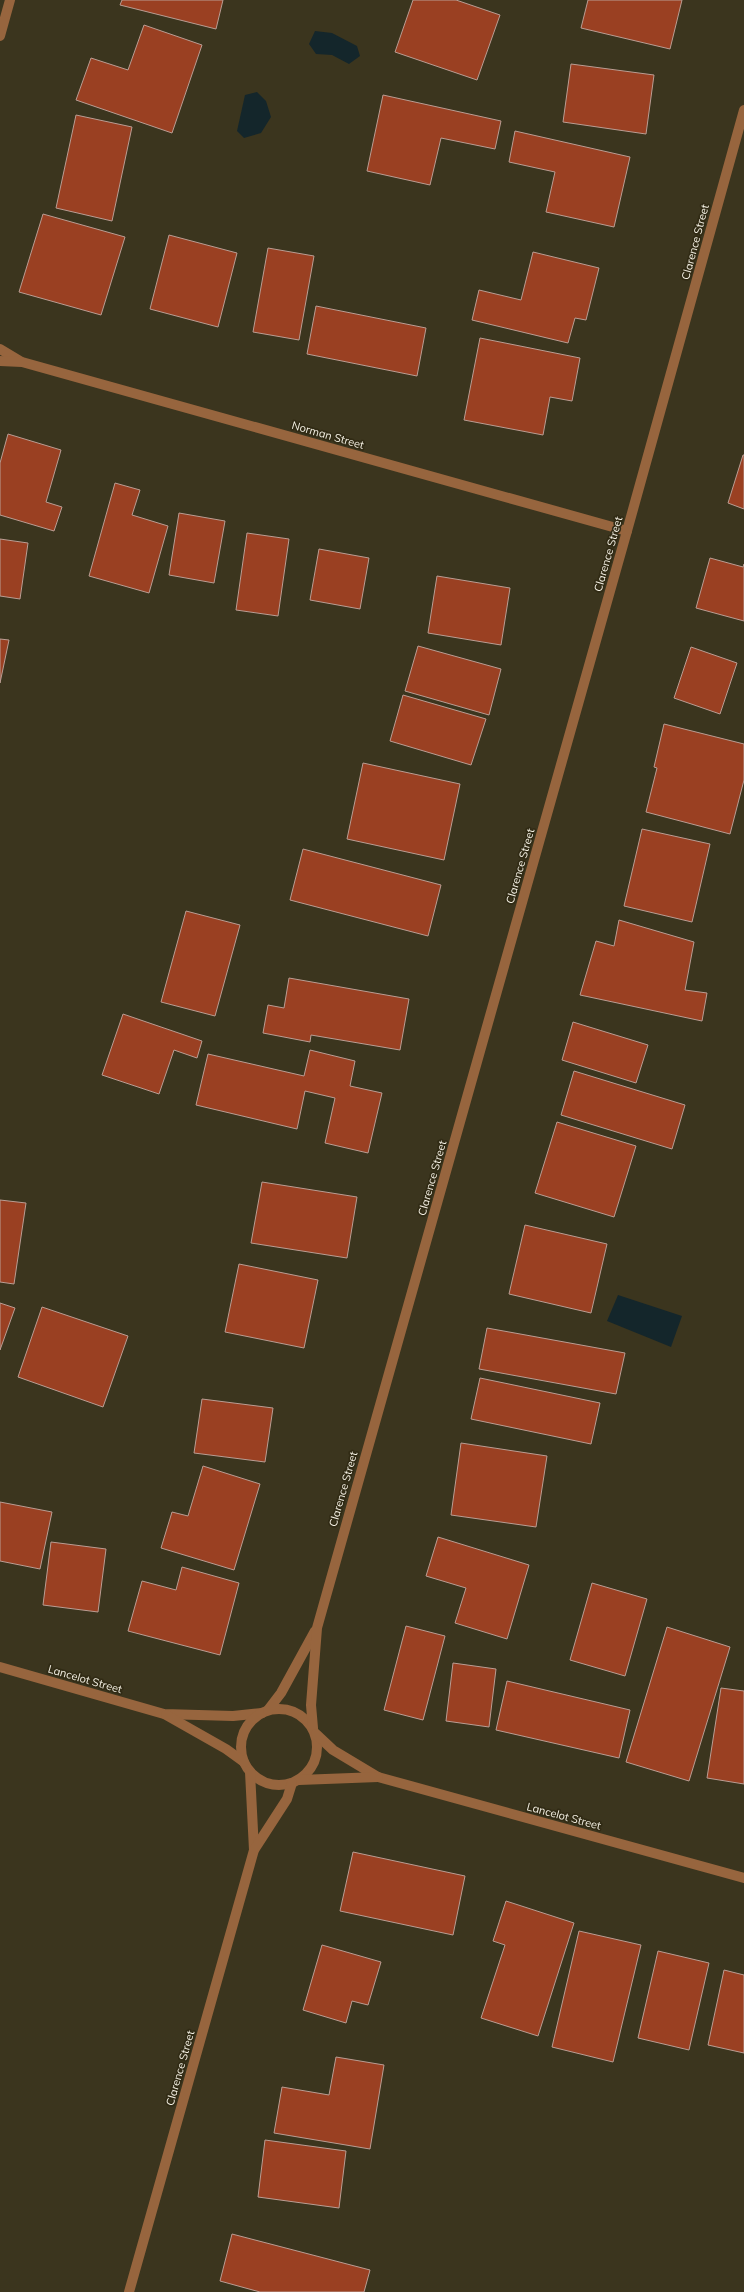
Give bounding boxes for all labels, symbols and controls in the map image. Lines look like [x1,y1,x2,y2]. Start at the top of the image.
street label: Clarence Street [678,203,712,281]
street label: Norman Street [290,418,366,452]
street label: Clarence Street [591,515,625,593]
street label: Clarence Street [503,827,537,905]
street label: Clarence Street [415,1139,449,1217]
street label: Clarence Street [326,1450,360,1528]
street label: Lancelot Street [46,1662,124,1696]
street label: Lancelot Street [525,1799,603,1833]
street label: Clarence Street [163,2029,197,2107]

